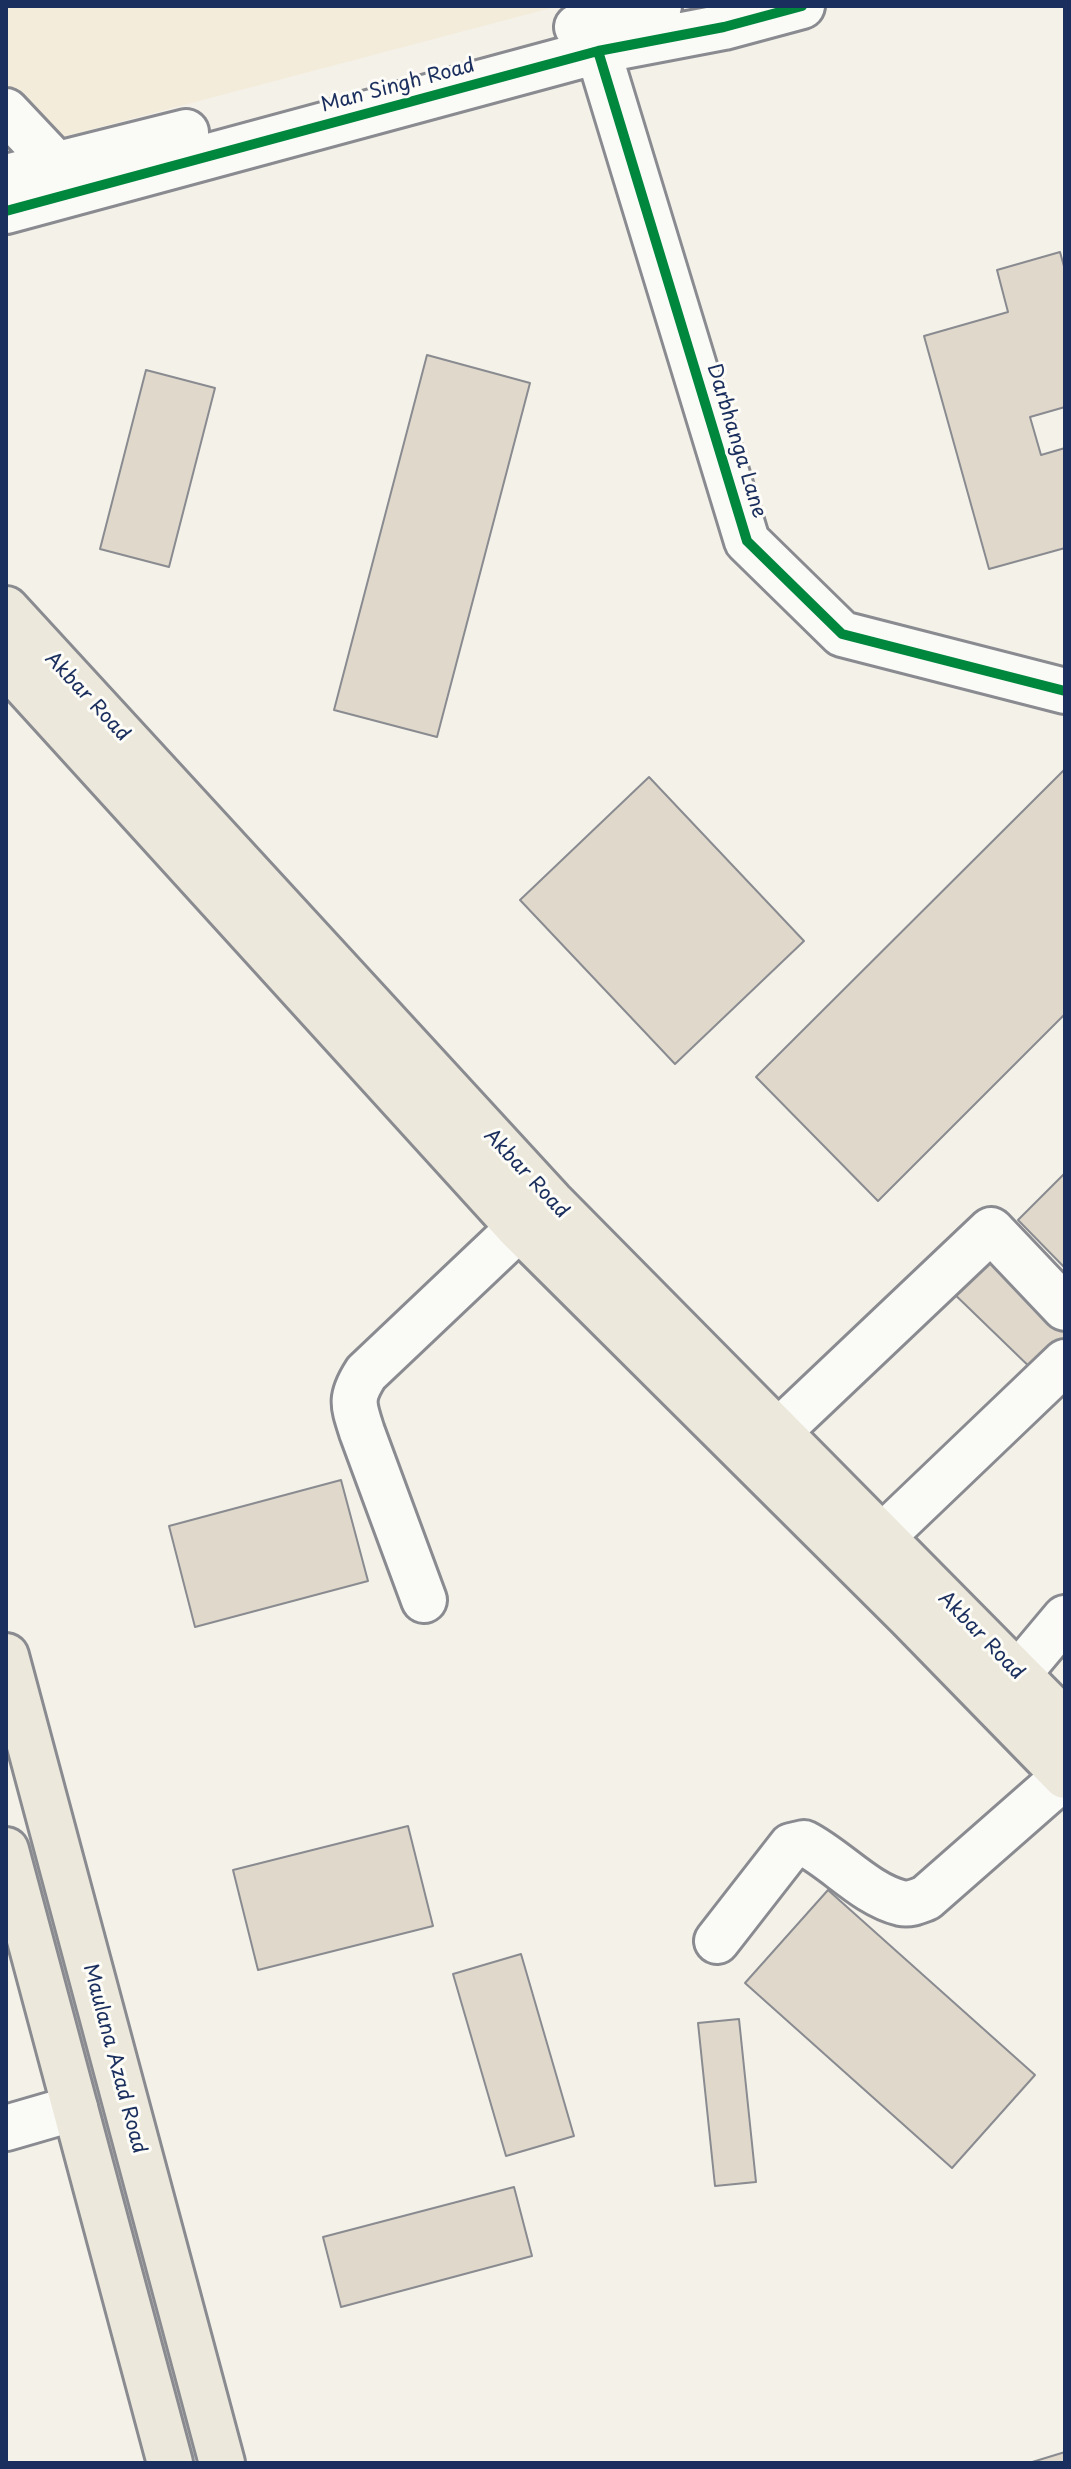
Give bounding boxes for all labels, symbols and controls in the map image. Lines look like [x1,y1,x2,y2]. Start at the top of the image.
street label: Man Singh Road [318,54,478,118]
street label: Darbhanga Lane [701,361,771,521]
street label: Akbar Road [40,647,134,747]
street label: Akbar Road [479,1124,573,1224]
street label: Akbar Road [933,1587,1029,1685]
street label: Maulana Azad Road [77,1961,151,2157]

